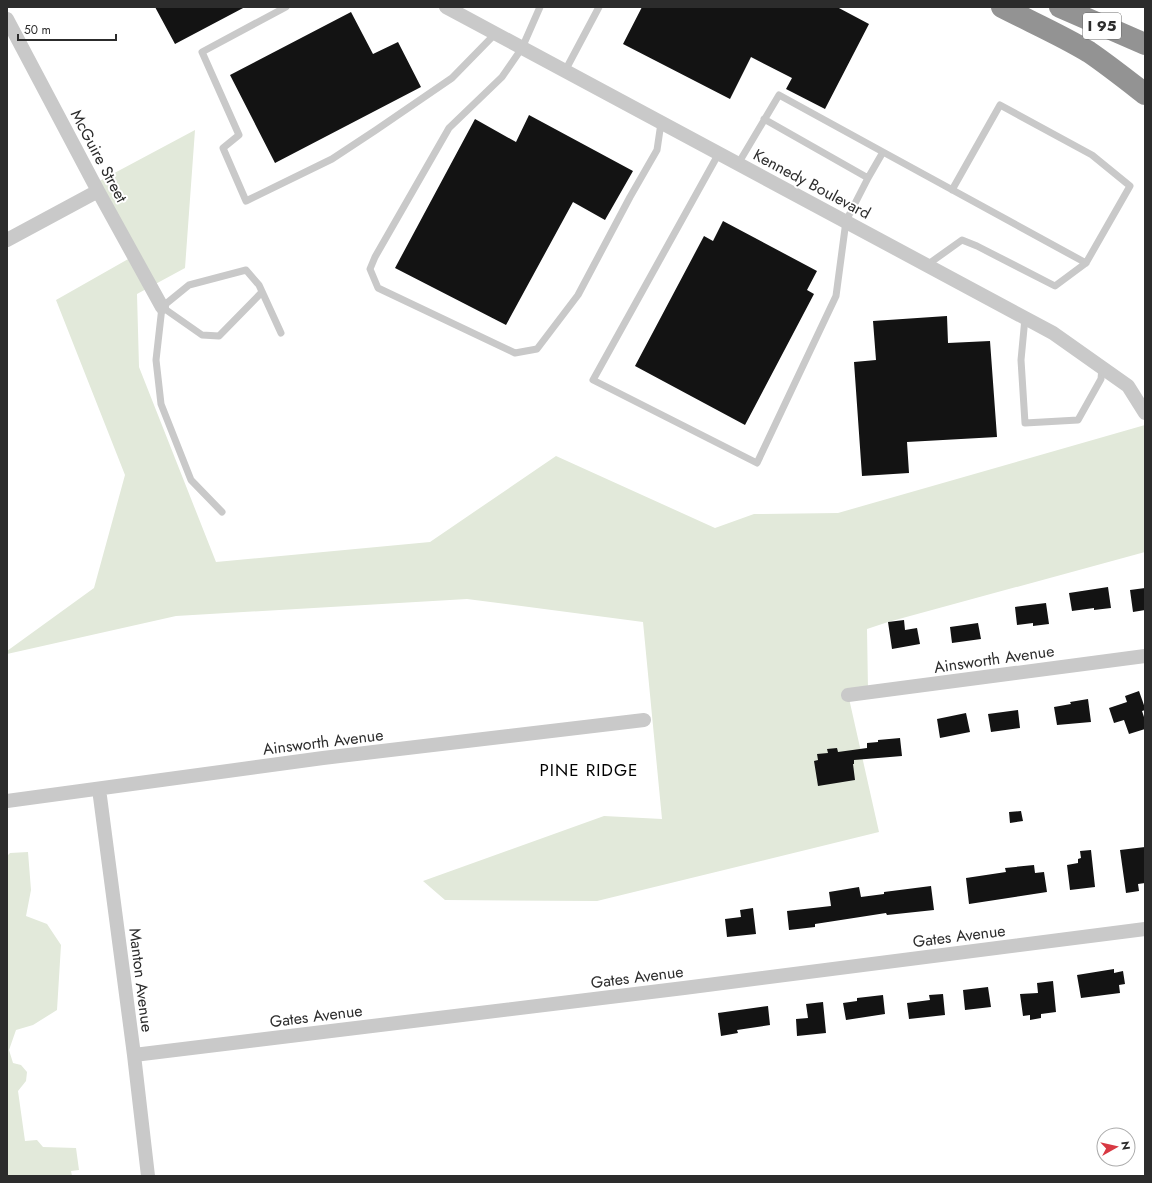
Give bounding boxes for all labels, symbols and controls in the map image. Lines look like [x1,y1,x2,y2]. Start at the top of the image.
road number: I 95 [1083,13,1121,39]
scale bar [18,16,116,42]
text: 50 m [24,21,51,39]
street label: McGuire Street [65,106,133,207]
street label: Kennedy Boulevard [749,143,875,225]
street label: Ainsworth Avenue [932,639,1056,679]
street label: Ainsworth Avenue [261,723,385,761]
district label: PINE RIDGE [540,758,638,782]
street label: Gates Avenue [911,919,1007,953]
street label: Manton Avenue [123,927,159,1033]
street label: Gates Avenue [589,960,685,994]
street label: Gates Avenue [268,999,364,1033]
north arrow [1096,1127,1136,1167]
text: N [1117,1140,1134,1151]

